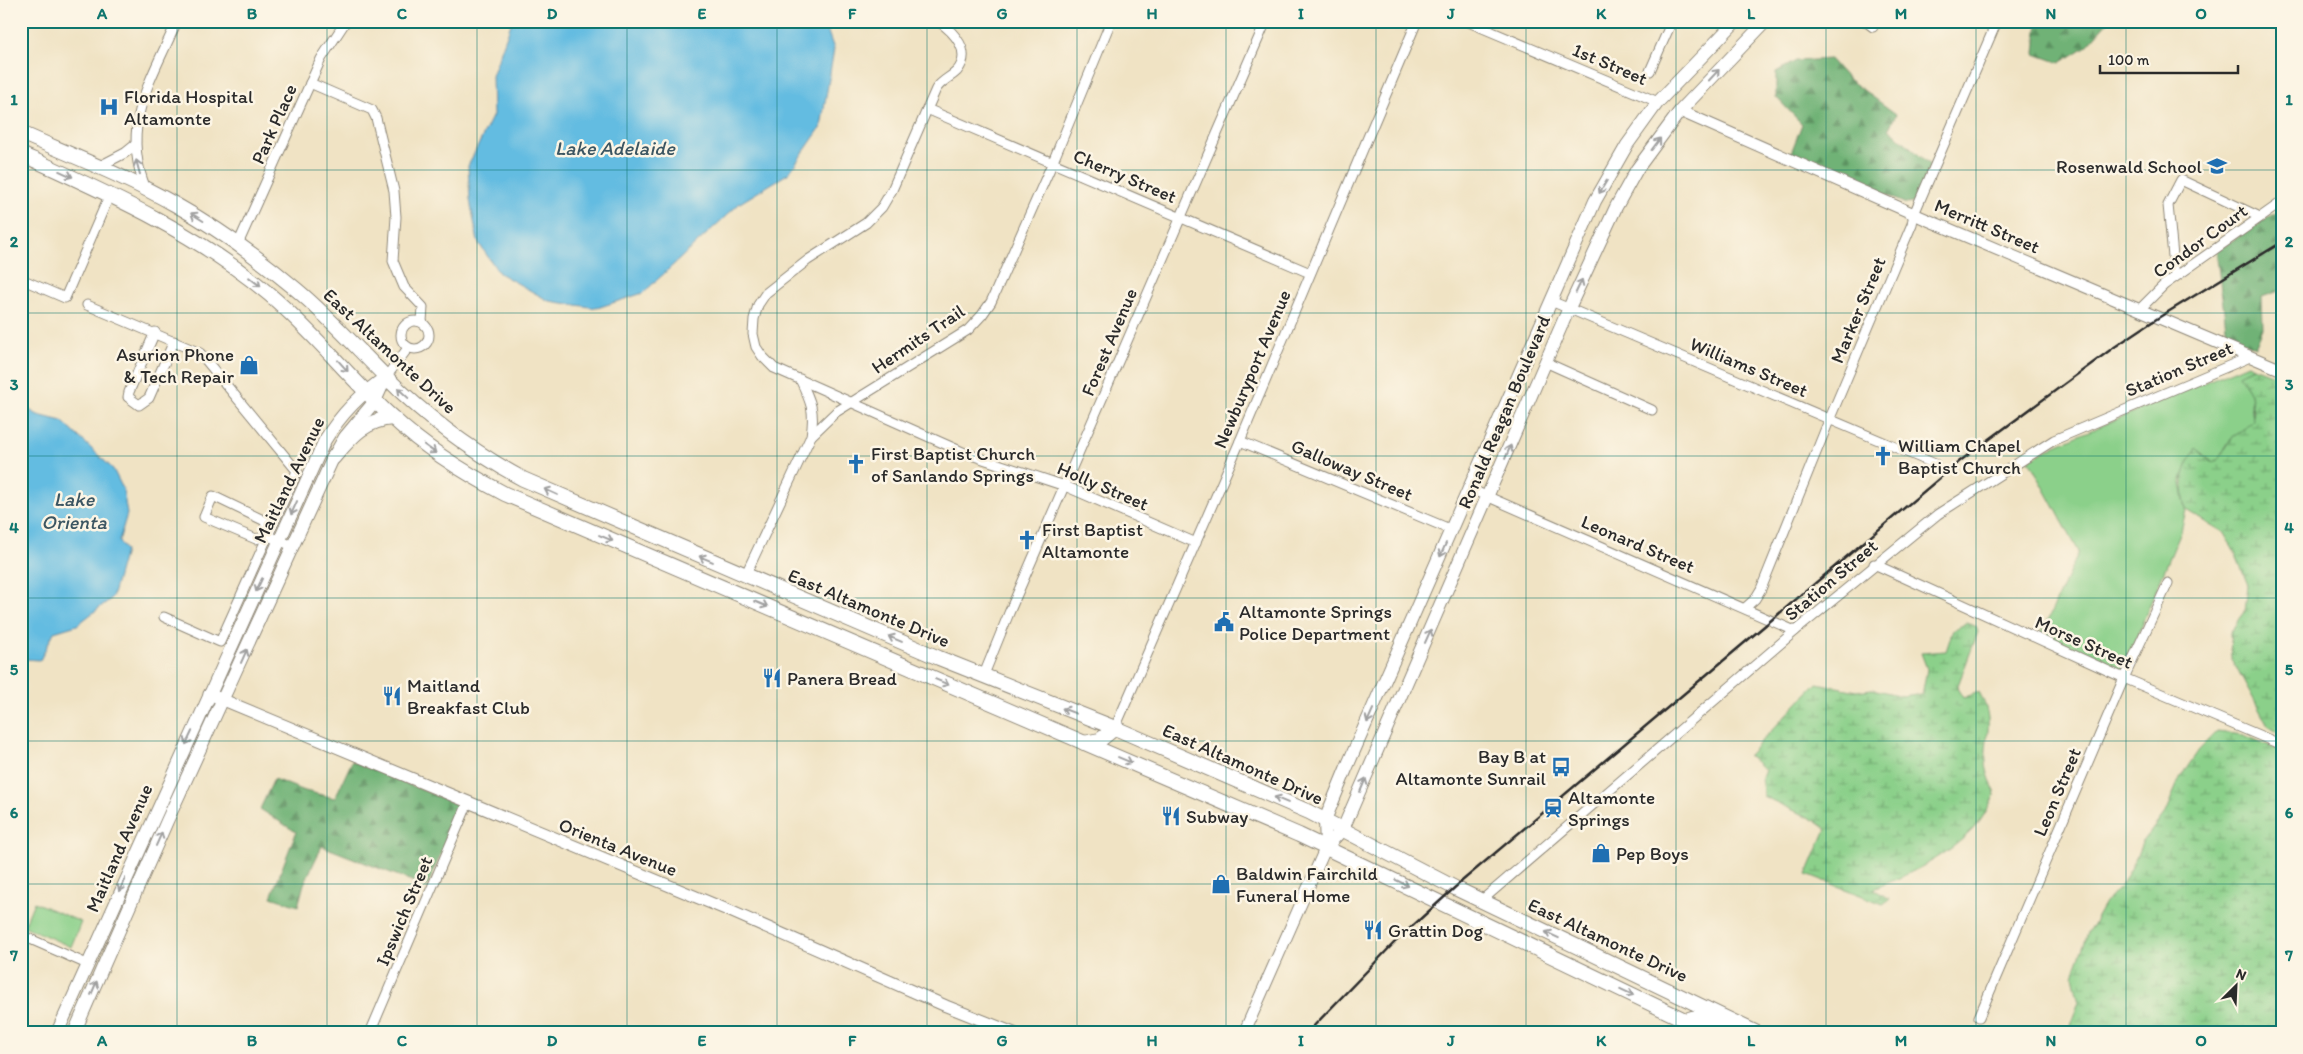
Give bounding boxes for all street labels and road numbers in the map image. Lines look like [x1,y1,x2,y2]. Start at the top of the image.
street label: 1st Street [1569,38,1651,90]
street label: Park Place [246,80,302,168]
street label: Cherry Street [1070,144,1180,208]
street label: Merritt Street [1931,194,2043,258]
street label: Condor Court [2148,199,2252,283]
street label: Marker Street [1825,253,1891,367]
street label: East Altamonte Drive [319,283,461,419]
street label: Forest Avenue [1076,285,1142,399]
street label: Newburyport Avenue [1208,286,1296,452]
street label: Hermits Trail [867,299,970,379]
street label: Ronald Reagan Boulevard [1453,311,1556,512]
street label: Williams Street [1687,332,1811,402]
street label: Station Street [2122,336,2236,402]
street label: Maitland Avenue [248,413,330,547]
street label: Galloway Street [1288,434,1416,506]
street label: Holly Street [1054,456,1152,516]
street label: Leonard Street [1578,510,1698,578]
street label: Station Street [1780,534,1882,626]
street label: East Altamonte Drive [785,564,953,652]
street label: Morse Street [2032,610,2136,674]
street label: East Altamonte Drive [1159,718,1327,810]
street label: Leon Street [2028,744,2086,840]
street label: Maitland Avenue [80,780,158,916]
street label: Orienta Avenue [555,813,681,881]
street label: Ipswich Street [371,853,437,969]
street label: East Altamonte Drive [1525,893,1691,987]

